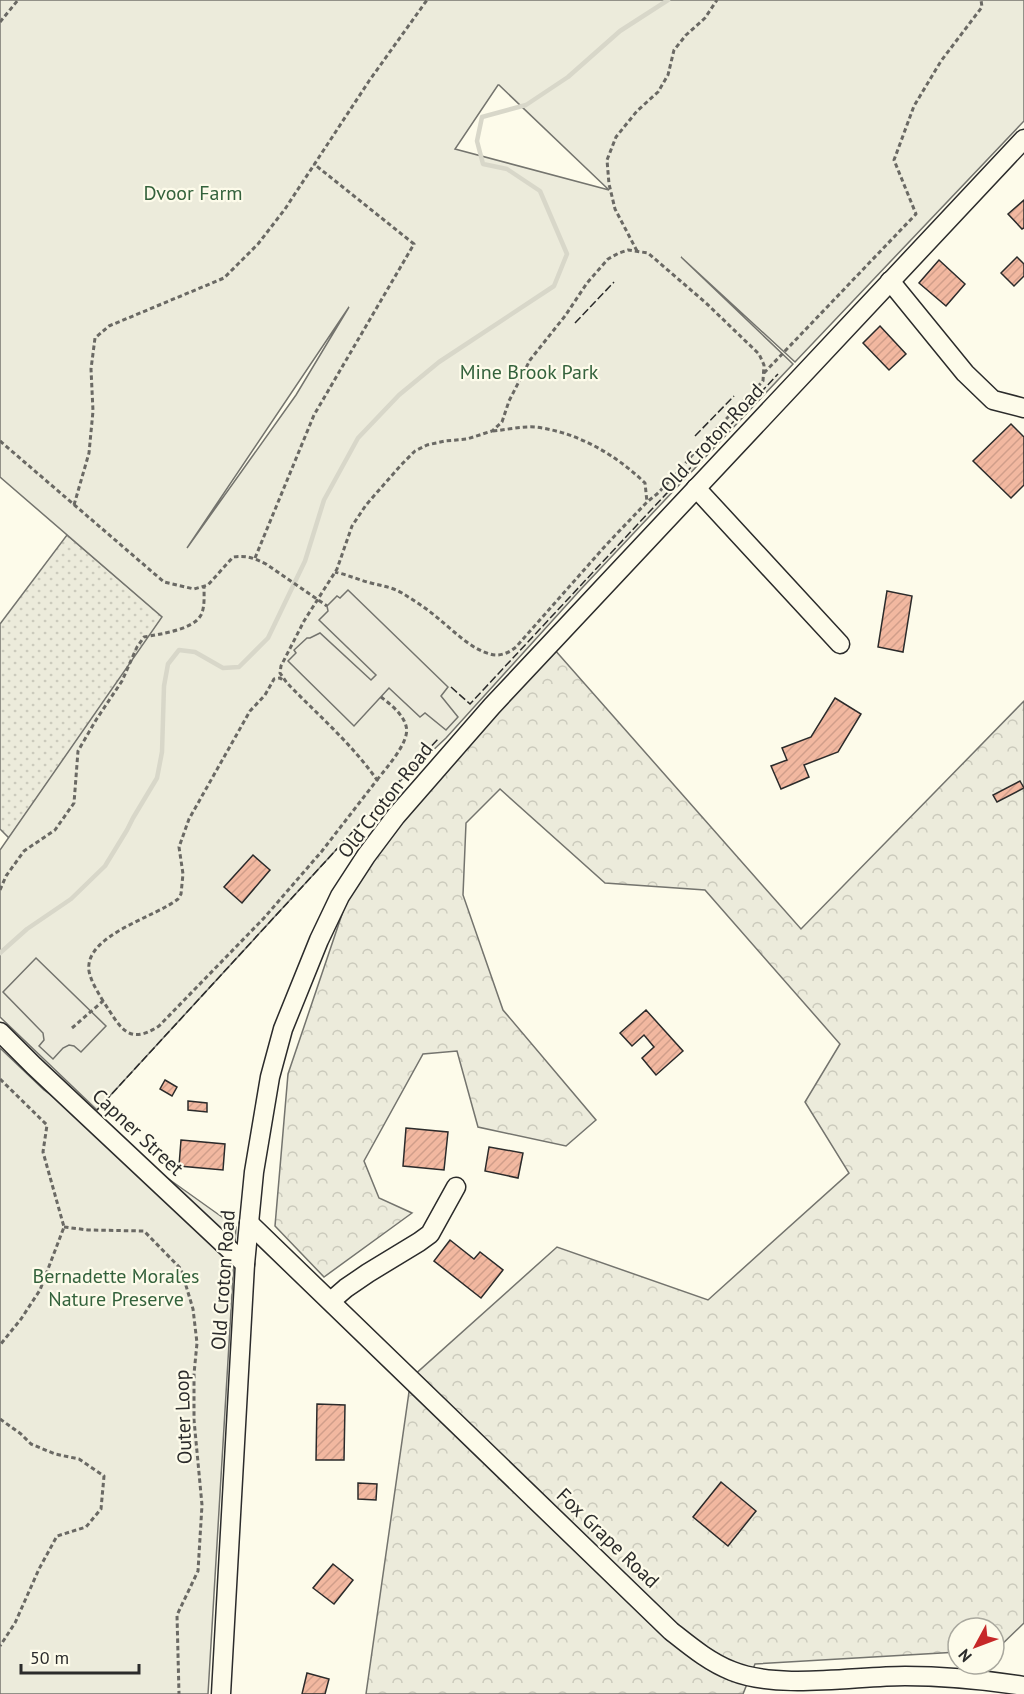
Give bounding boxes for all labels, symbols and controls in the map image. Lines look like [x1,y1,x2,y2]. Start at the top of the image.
park label: Dvoor Farm [143,180,243,206]
park label: Mine Brook Park [460,359,599,385]
street label: Old Croton Road [655,378,769,498]
street label: Old Croton Road [332,737,438,863]
street label: Capner Street [87,1083,189,1181]
street label: Old Croton Road [205,1209,241,1351]
park label: Bernadette Morales Nature Preserve [33,1263,199,1312]
street label: Outer Loop [168,1369,198,1465]
street label: Fox Grape Road [551,1482,665,1594]
north arrow [946,1616,1006,1676]
scale bar [21,1637,140,1675]
text: N [954,1645,976,1666]
text: 50 m [30,1646,69,1669]

